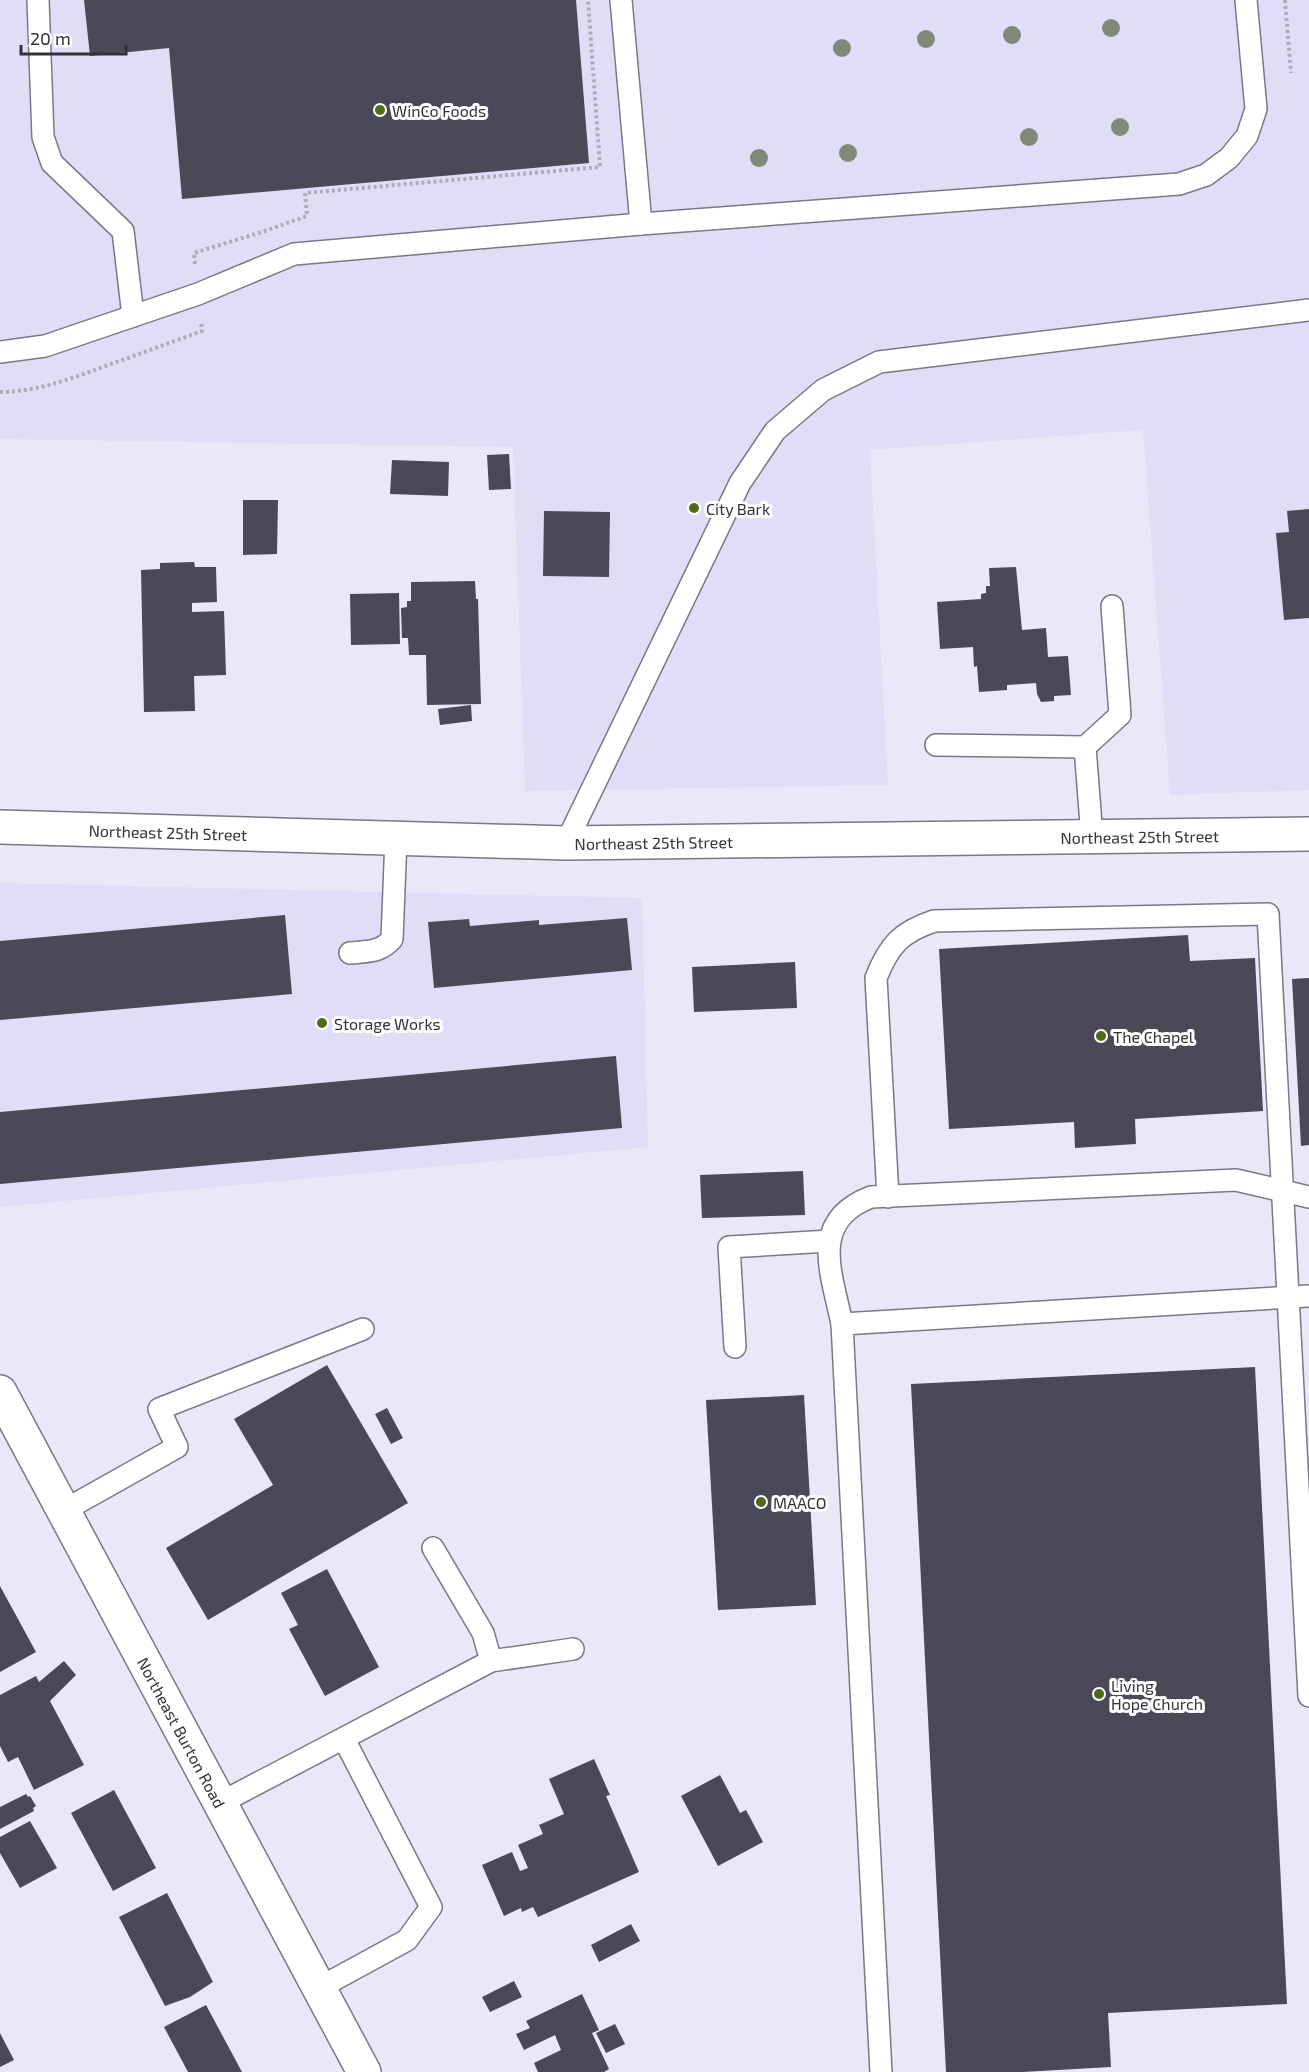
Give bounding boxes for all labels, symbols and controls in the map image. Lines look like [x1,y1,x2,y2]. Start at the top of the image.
scale bar [21,18,126,56]
text: 20 m [30,27,71,49]
place label: WinCo Foods [392,101,486,120]
marker: WinCo Foods [373,103,387,117]
place label: City Bark [706,499,770,518]
marker: City Bark [687,501,701,515]
street label: Northeast 25th Street [88,820,247,843]
street label: Northeast 25th Street [1060,826,1219,847]
street label: Northeast 25th Street [574,831,733,852]
place label: Storage Works [334,1014,441,1033]
marker: Storage Works [315,1016,329,1030]
place label: The Chapel [1113,1027,1194,1046]
marker: The Chapel [1094,1029,1108,1043]
place label: MAACO [773,1493,827,1512]
marker: MAACO [754,1495,768,1509]
street label: Northeast Burton Road [134,1654,230,1811]
place label: Living Hope Church [1111,1676,1203,1713]
marker: Living Hope Church [1092,1687,1106,1701]

